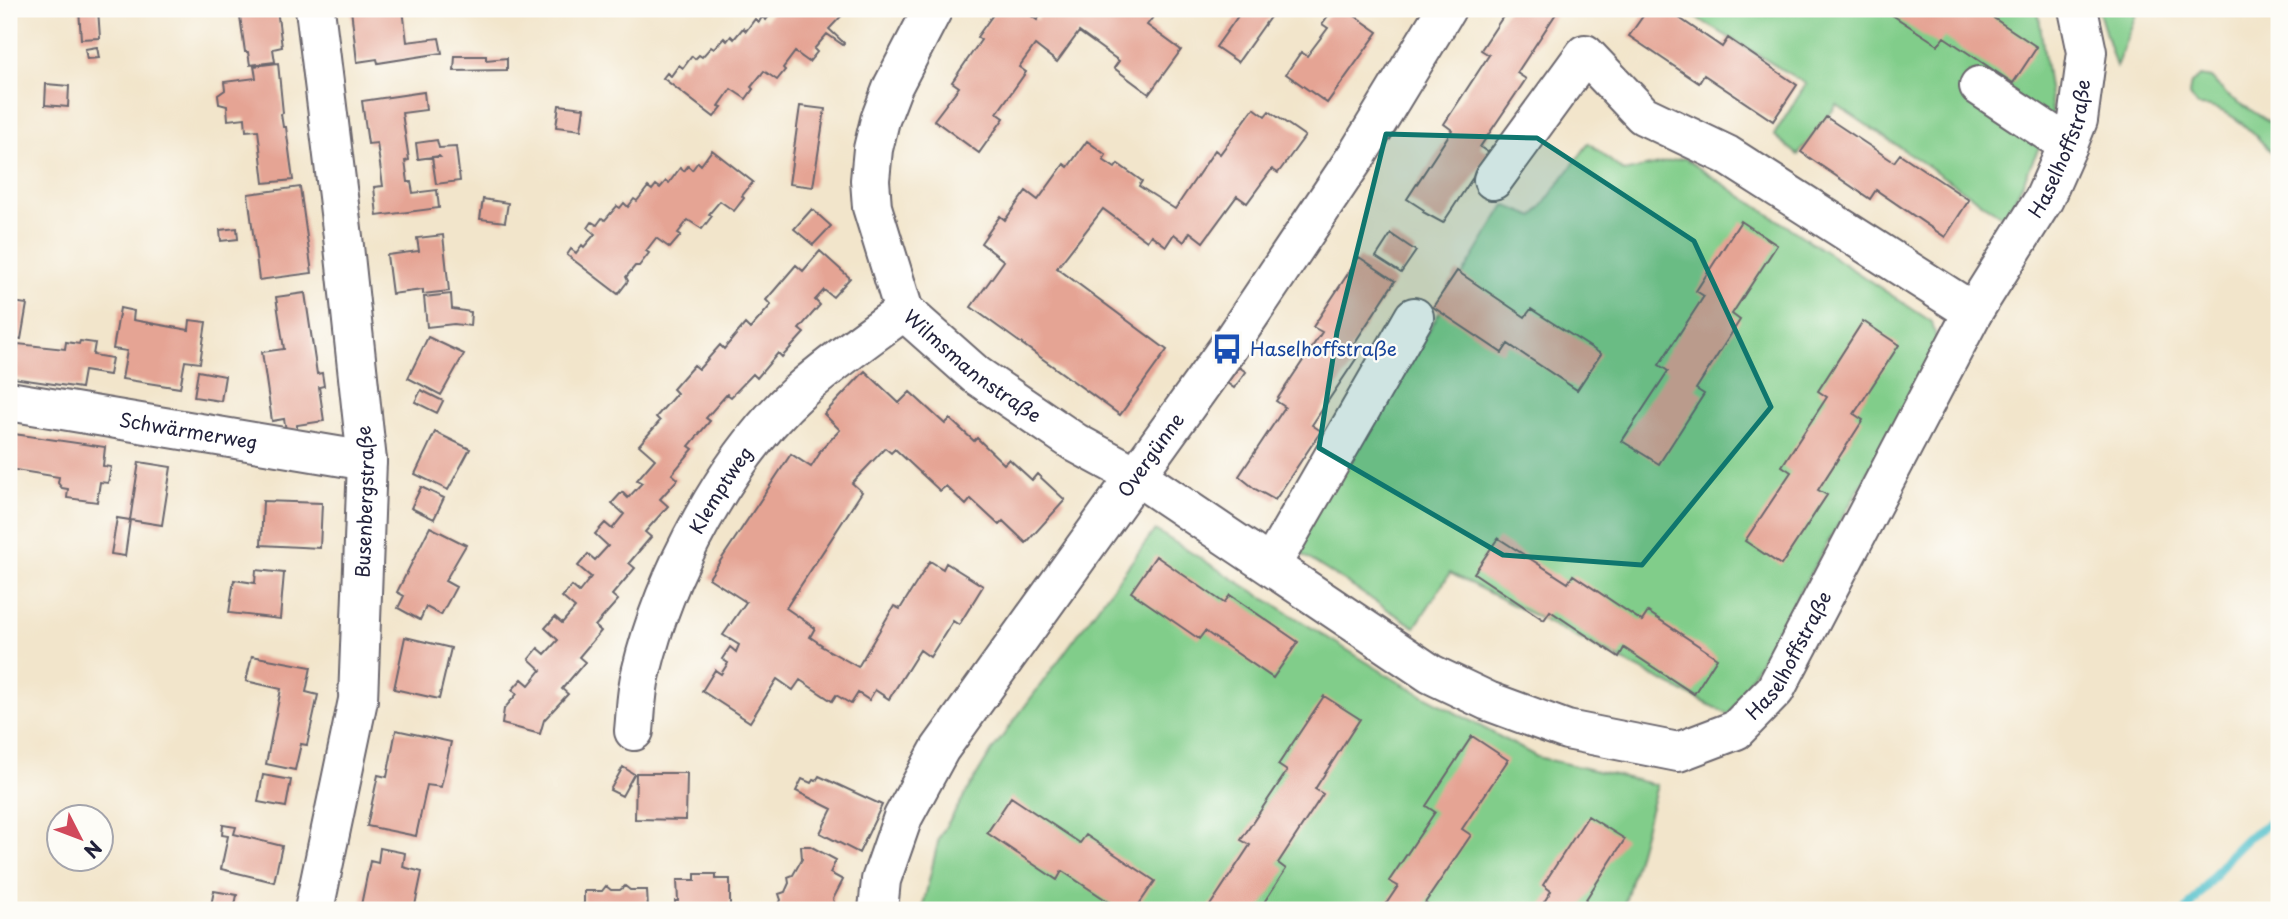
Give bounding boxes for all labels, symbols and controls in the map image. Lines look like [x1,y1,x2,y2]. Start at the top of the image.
street label: Haselhoffstraße [2021,77,2096,223]
street label: Wilmsmannstraße [898,302,1047,429]
bus stop icon: Haselhoffstraße [1210,332,1244,366]
place label: Haselhoffstraße [1250,334,1397,362]
street label: Schwärmerweg [117,405,260,455]
street label: Overgünne [1110,407,1190,503]
street label: Busenbergstraße [348,424,380,578]
street label: Klemptweg [682,440,758,539]
street label: Haselhoffstraße [1739,586,1838,725]
north arrow [46,804,116,874]
text: N [78,835,109,865]

